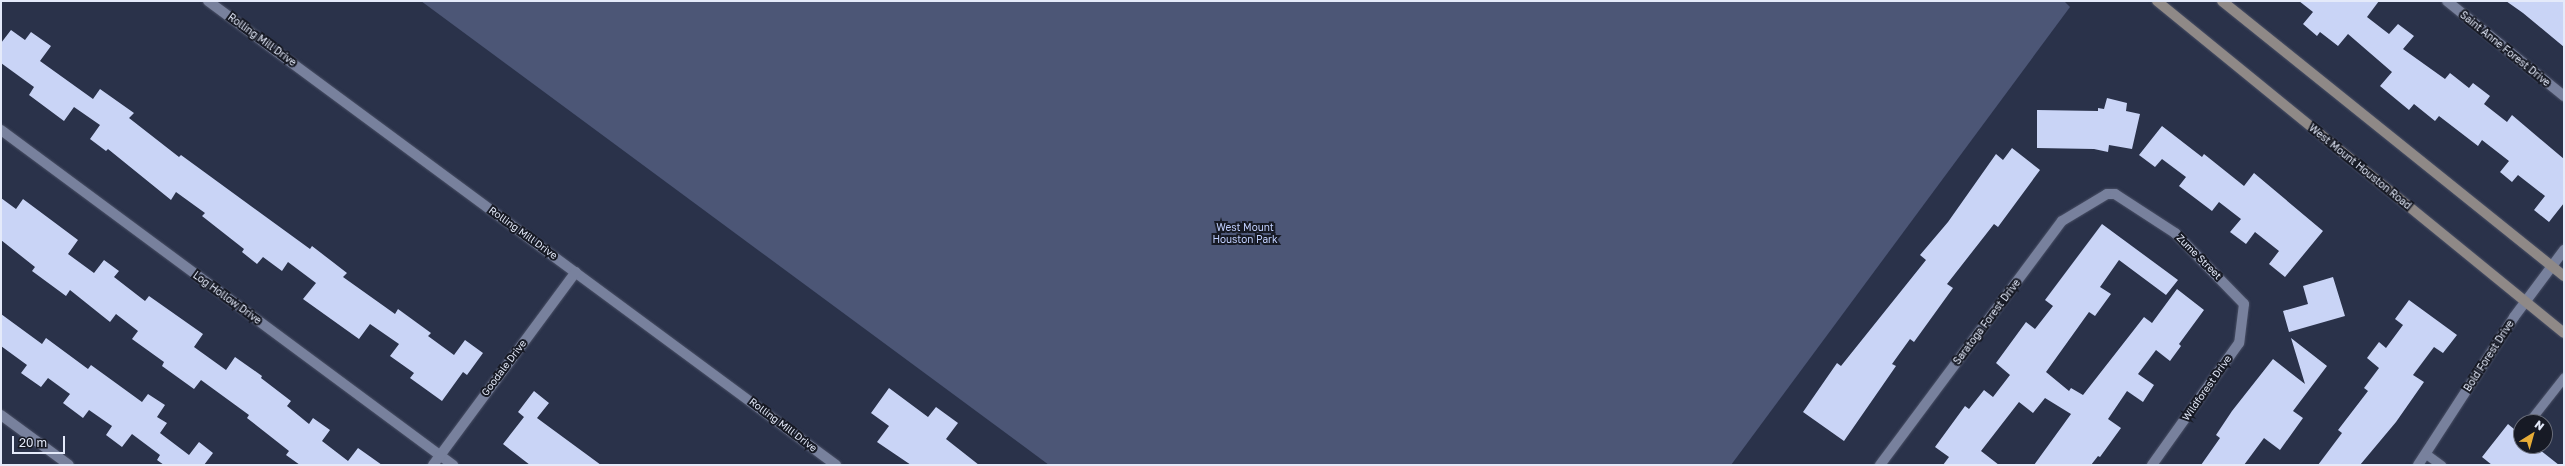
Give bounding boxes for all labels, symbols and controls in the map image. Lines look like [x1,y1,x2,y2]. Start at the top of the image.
street label: Saint Anne Forest Drive [2457,9,2553,89]
street label: Rolling Mill Drive [225,11,299,69]
street label: West Mount Houston Road [2306,122,2414,212]
street label: Rolling Mill Drive [486,204,560,262]
park label: West Mount Houston Park [1212,221,1278,244]
street label: Zume Street [2174,232,2224,282]
street label: Log Hollow Drive [191,269,263,327]
street label: Saratoga Forest Drive [1951,277,2023,367]
street label: Bold Forest Drive [2462,318,2516,394]
street label: Goodale Drive [479,338,529,398]
street label: Wildforest Drive [2180,353,2234,423]
street label: Rolling Mill Drive [747,396,819,454]
north arrow [2513,414,2553,454]
text: N [2533,417,2547,433]
scale bar [14,428,67,454]
text: 20 m [19,435,47,450]

